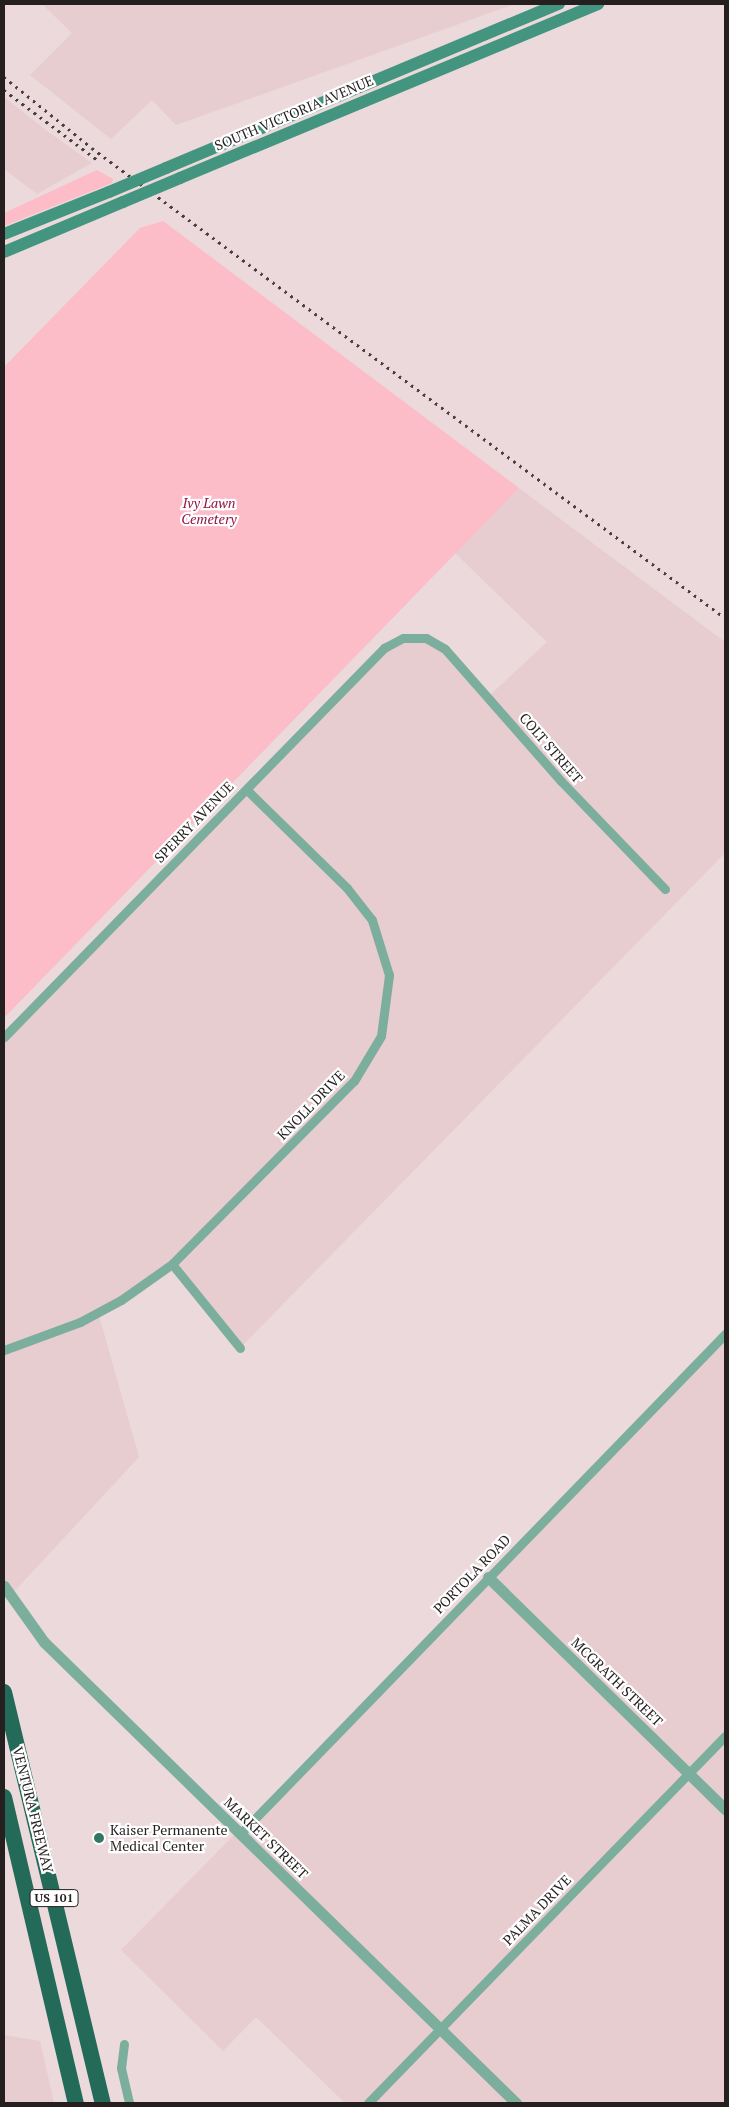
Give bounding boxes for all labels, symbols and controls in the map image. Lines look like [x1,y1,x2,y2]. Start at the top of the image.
street label: SOUTH VICTORIA AVENUE [212,72,376,154]
park label: Ivy Lawn Cemetery [181,495,237,528]
street label: COLT STREET [516,709,586,787]
street label: SPERRY AVENUE [151,778,237,866]
street label: KNOLL DRIVE [274,1067,348,1143]
street label: PORTOLA ROAD [430,1531,514,1617]
street label: MCGRATH STREET [568,1634,666,1730]
street label: VENTURA FREEWAY [9,1745,57,1875]
street label: MARKET STREET [221,1794,311,1882]
place label: Kaiser Permanente Medical Center [110,1822,228,1854]
marker: Kaiser Permanente Medical Center [92,1831,106,1845]
street label: PALMA DRIVE [499,1871,575,1949]
road number: US 101 [29,1889,79,1908]

